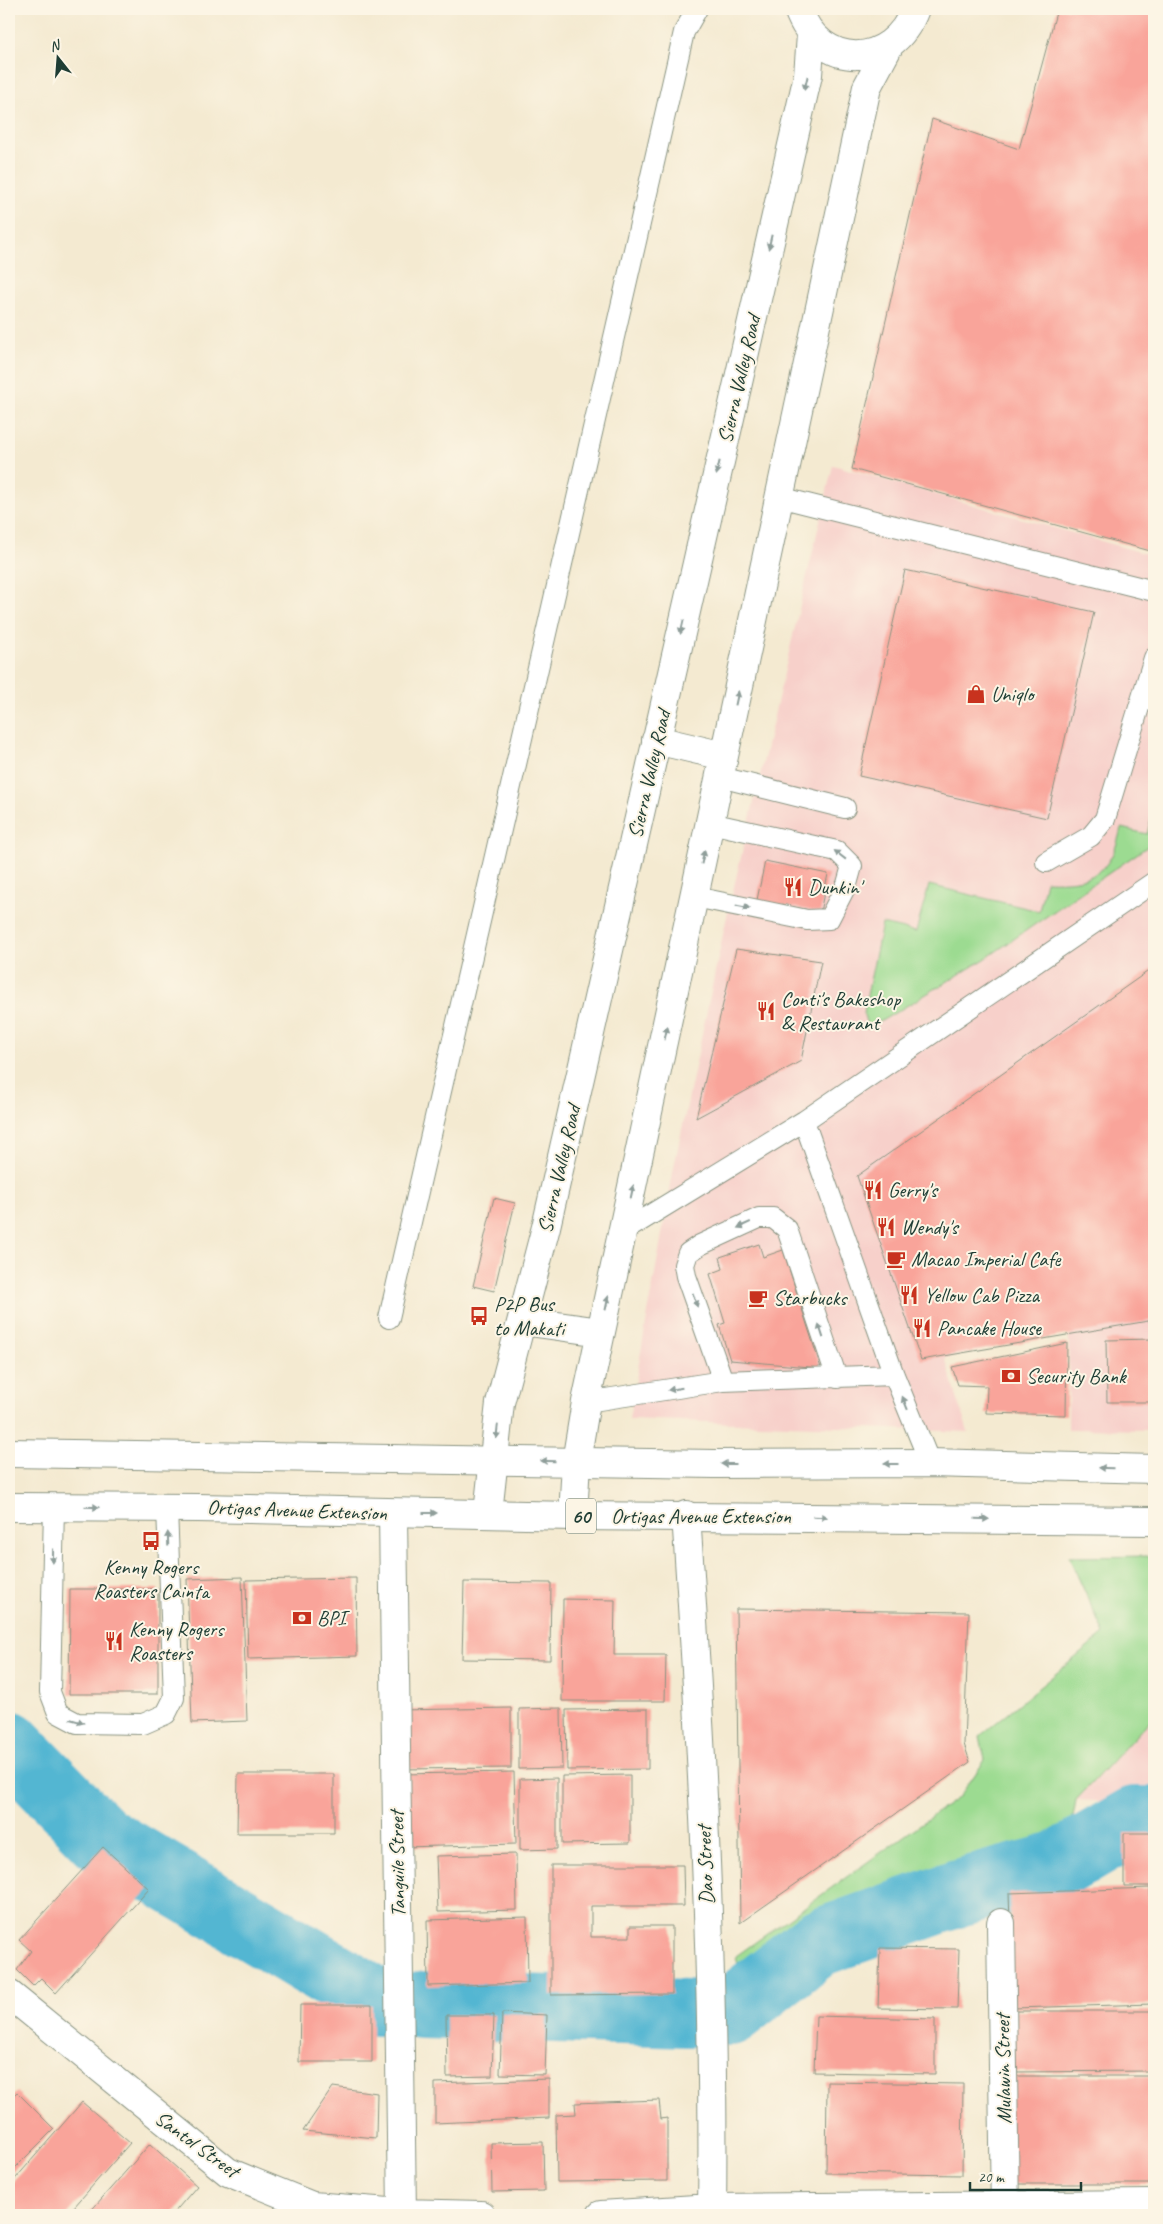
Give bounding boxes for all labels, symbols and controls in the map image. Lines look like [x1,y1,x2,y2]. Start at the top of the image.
north arrow [32,32,82,82]
text: N [48,36,63,55]
one-way arrow [802,76,810,91]
one-way arrow [766,234,774,249]
street label: Sierra Valley Road [712,310,767,446]
one-way arrow [714,461,722,476]
one-way arrow [678,619,686,634]
place label: Uniqlo [991,681,1036,707]
shop icon: Uniqlo [965,683,987,705]
one-way arrow [733,689,741,705]
street label: Sierra Valley Road [622,705,677,841]
one-way arrow [699,849,707,864]
one-way arrow [833,850,846,860]
place label: Dunkin' [808,874,865,900]
restaurant icon: Dunkin' [782,876,804,898]
one-way arrow [735,903,750,911]
place label: Conti's Bakeshop & Restaurant [781,986,901,1036]
restaurant icon: Conti's Bakeshop & Restaurant [755,1000,777,1022]
one-way arrow [662,1025,670,1040]
street label: Sierra Valley Road [532,1100,587,1236]
place label: Gerry's [888,1177,939,1203]
restaurant icon: Gerry's [862,1179,884,1201]
one-way arrow [628,1184,636,1199]
place label: Wendy's [901,1214,959,1240]
restaurant icon: Wendy's [875,1216,897,1238]
one-way arrow [737,1221,751,1229]
place label: Macao Imperial Cafe [911,1246,1062,1272]
cafe icon: Macao Imperial Cafe [885,1248,907,1270]
place label: Yellow Cab Pizza [924,1282,1041,1308]
restaurant icon: Yellow Cab Pizza [898,1284,920,1306]
place label: Starbucks [773,1285,848,1311]
cafe icon: Starbucks [747,1287,769,1309]
place label: P2P Bus to Makati [494,1291,567,1341]
one-way arrow [691,1293,699,1308]
one-way arrow [604,1295,612,1311]
bus stop icon: P2P Bus to Makati [468,1305,490,1327]
place label: Pancake House [937,1315,1042,1341]
restaurant icon: Pancake House [911,1317,933,1339]
one-way arrow [817,1324,825,1339]
place label: Security Bank [1026,1363,1127,1389]
bank icon: Security Bank [1000,1365,1022,1387]
one-way arrow [667,1385,683,1393]
one-way arrow [901,1396,909,1410]
one-way arrow [493,1424,501,1440]
one-way arrow [540,1457,556,1465]
one-way arrow [720,1460,736,1468]
one-way arrow [882,1460,898,1468]
one-way arrow [1097,1464,1113,1472]
street label: Ortigas Avenue Extension [207,1494,388,1526]
road number: 60 [566,1498,596,1534]
one-way arrow [85,1503,101,1511]
street label: Ortigas Avenue Extension [611,1503,792,1529]
one-way arrow [422,1509,438,1517]
one-way arrow [812,1513,828,1521]
one-way arrow [975,1515,991,1523]
bus stop icon: Kenny Rogers Roasters Cainta [140,1530,162,1552]
one-way arrow [164,1531,172,1547]
one-way arrow [49,1548,57,1564]
place label: Kenny Rogers Roasters Cainta [93,1554,211,1604]
place label: BPI [317,1605,350,1631]
bank icon: BPI [291,1607,313,1629]
place label: Kenny Rogers Roasters [129,1616,225,1666]
restaurant icon: Kenny Rogers Roasters [103,1630,125,1652]
one-way arrow [70,1717,85,1725]
street label: Tanguile Street [383,1807,411,1918]
street label: Dao Street [691,1822,719,1905]
street label: Mulawin Street [989,2011,1017,2124]
street label: Santol Street [150,2105,246,2185]
scale bar [970,2159,1082,2191]
text: 20 m [978,2168,1005,2187]

